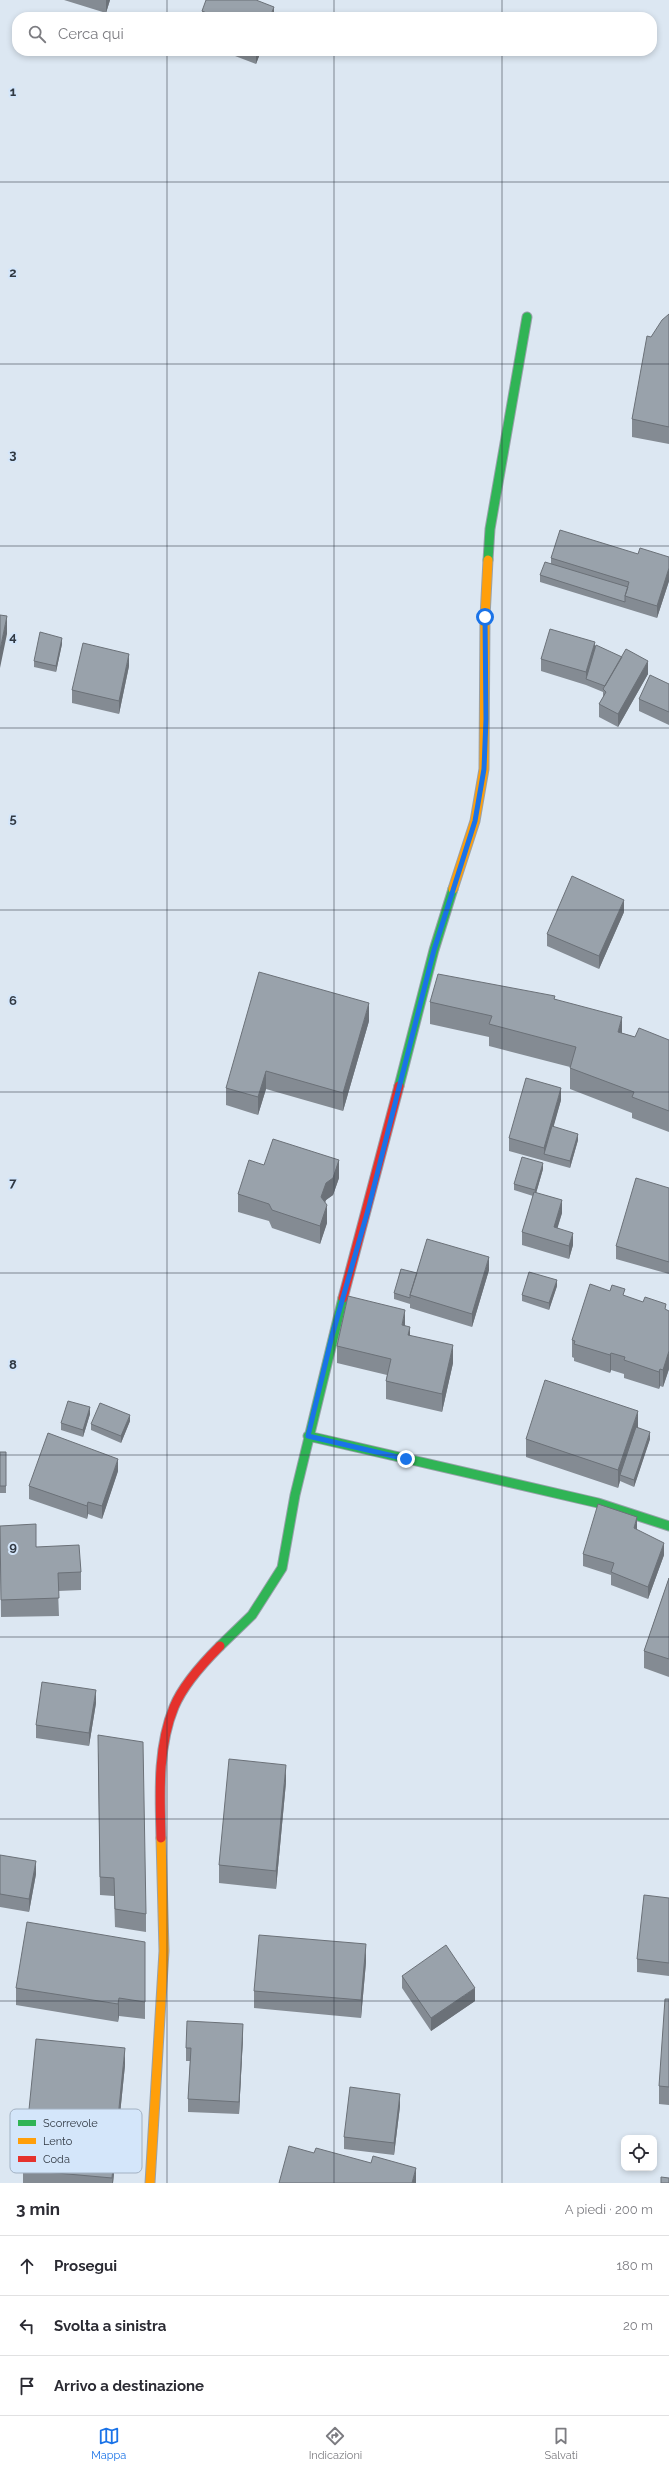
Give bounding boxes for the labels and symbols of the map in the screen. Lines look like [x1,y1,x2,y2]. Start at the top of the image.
text: 1 [10,84,17,99]
text: 2 [9,265,17,280]
text: 3 [9,447,17,462]
route start [476,608,494,626]
text: 4 [9,629,17,644]
text: 5 [9,811,17,826]
text: 6 [9,993,17,1008]
text: 7 [9,1175,17,1190]
text: 8 [9,1357,17,1372]
route end [397,1450,415,1468]
text: 9 [9,1539,17,1554]
legend [10,2109,142,2173]
text: Scorrevole [43,2117,98,2130]
text: Lento [43,2135,73,2148]
text: Coda [43,2153,70,2166]

